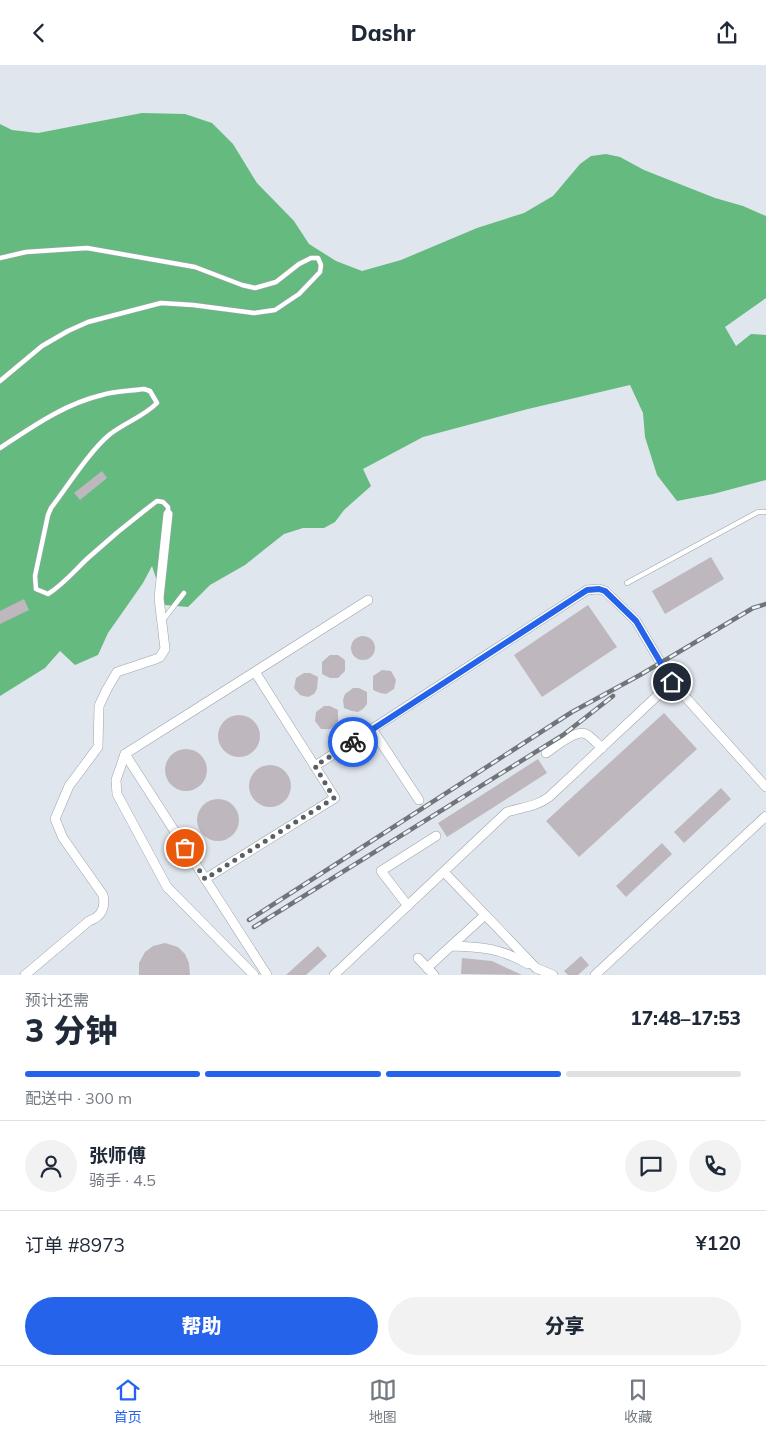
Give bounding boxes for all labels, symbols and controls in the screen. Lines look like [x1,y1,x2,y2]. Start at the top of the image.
icon: back [25,19,53,47]
text: Dashr [351,19,415,47]
icon: share [713,19,741,47]
pin [651,661,693,703]
icon: home [658,668,686,696]
courier [328,717,378,767]
icon: bike [339,728,367,756]
pin [164,827,206,869]
icon: bag [171,834,199,862]
text: 预计还需 [25,990,89,1010]
text: 17:48–17:53 [630,1006,741,1030]
text: 3 分钟 [25,1010,117,1050]
text: 配送中 · 300 m [25,1088,132,1108]
button: person [25,1140,77,1192]
button: chat [625,1140,677,1192]
button: phone [689,1140,741,1192]
text: 张师傅 [89,1143,146,1167]
text: 骑手 · 4.5 [89,1170,156,1190]
text: ¥120 [695,1231,741,1255]
text: 订单 #8973 [25,1233,125,1257]
button: 帮助 [25,1297,378,1355]
button: 分享 [388,1297,741,1355]
tab: 首页 [114,1376,142,1426]
tab: 地图 [369,1376,397,1426]
tab: 收藏 [624,1376,652,1426]

